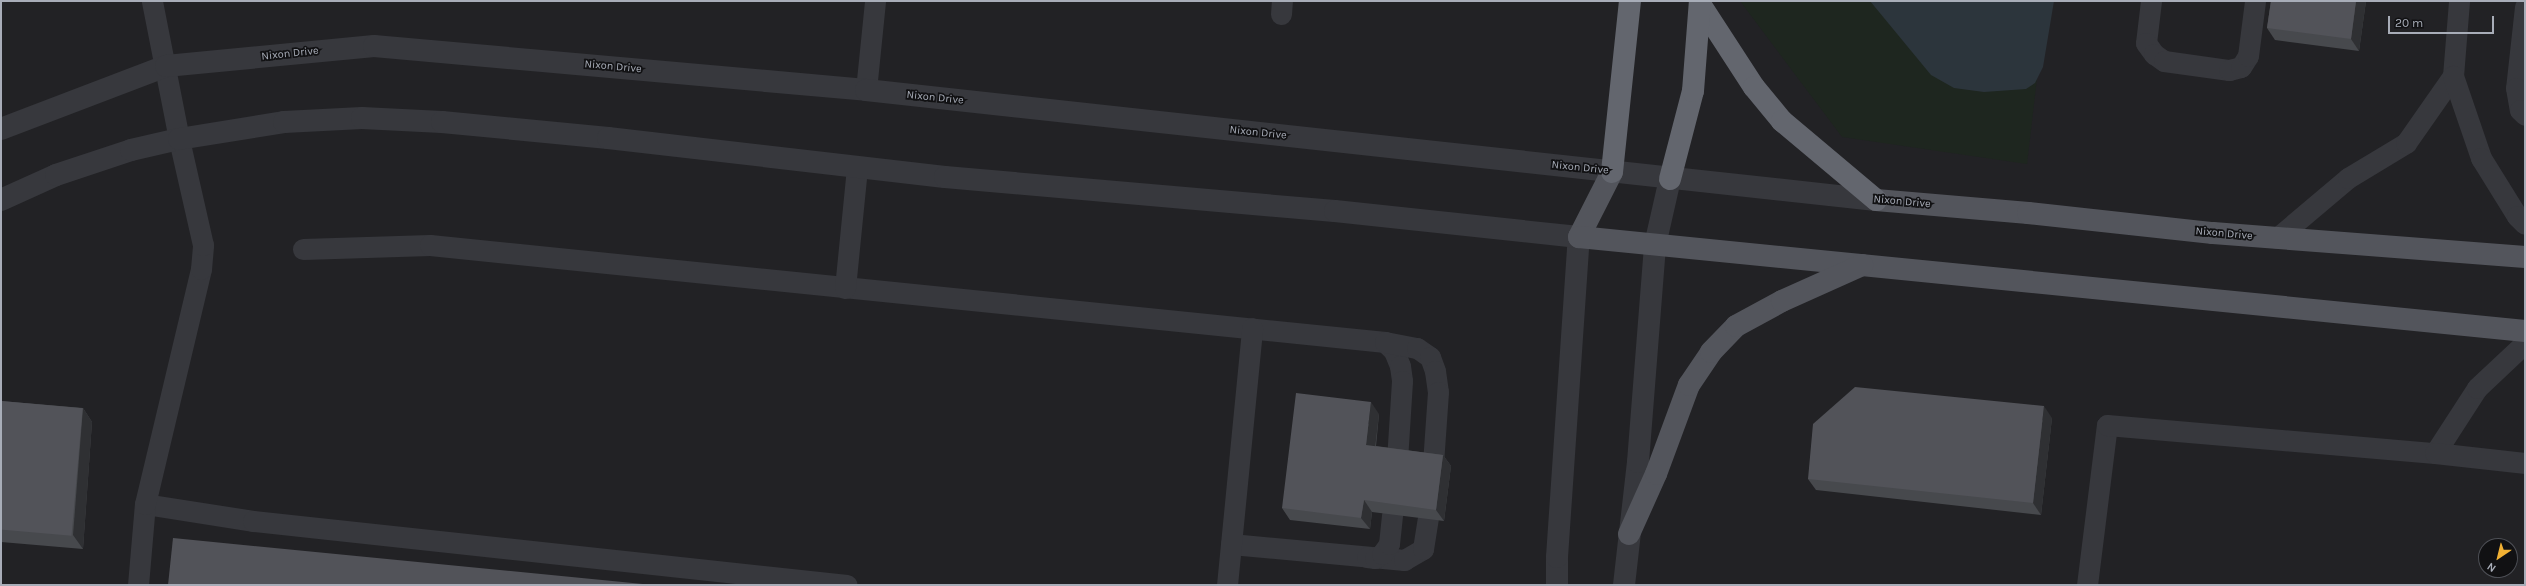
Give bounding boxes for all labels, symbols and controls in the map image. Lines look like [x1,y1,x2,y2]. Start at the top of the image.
scale bar [2390,8,2496,34]
text: 20 m [2395,16,2423,30]
street label: Nixon Drive [261,44,319,64]
street label: Nixon Drive [584,58,642,76]
street label: Nixon Drive [906,88,964,108]
street label: Nixon Drive [1229,123,1287,143]
street label: Nixon Drive [1551,158,1609,178]
street label: Nixon Drive [1873,193,1931,211]
street label: Nixon Drive [2195,225,2253,243]
north arrow [2478,538,2518,578]
text: N [2484,560,2498,575]

